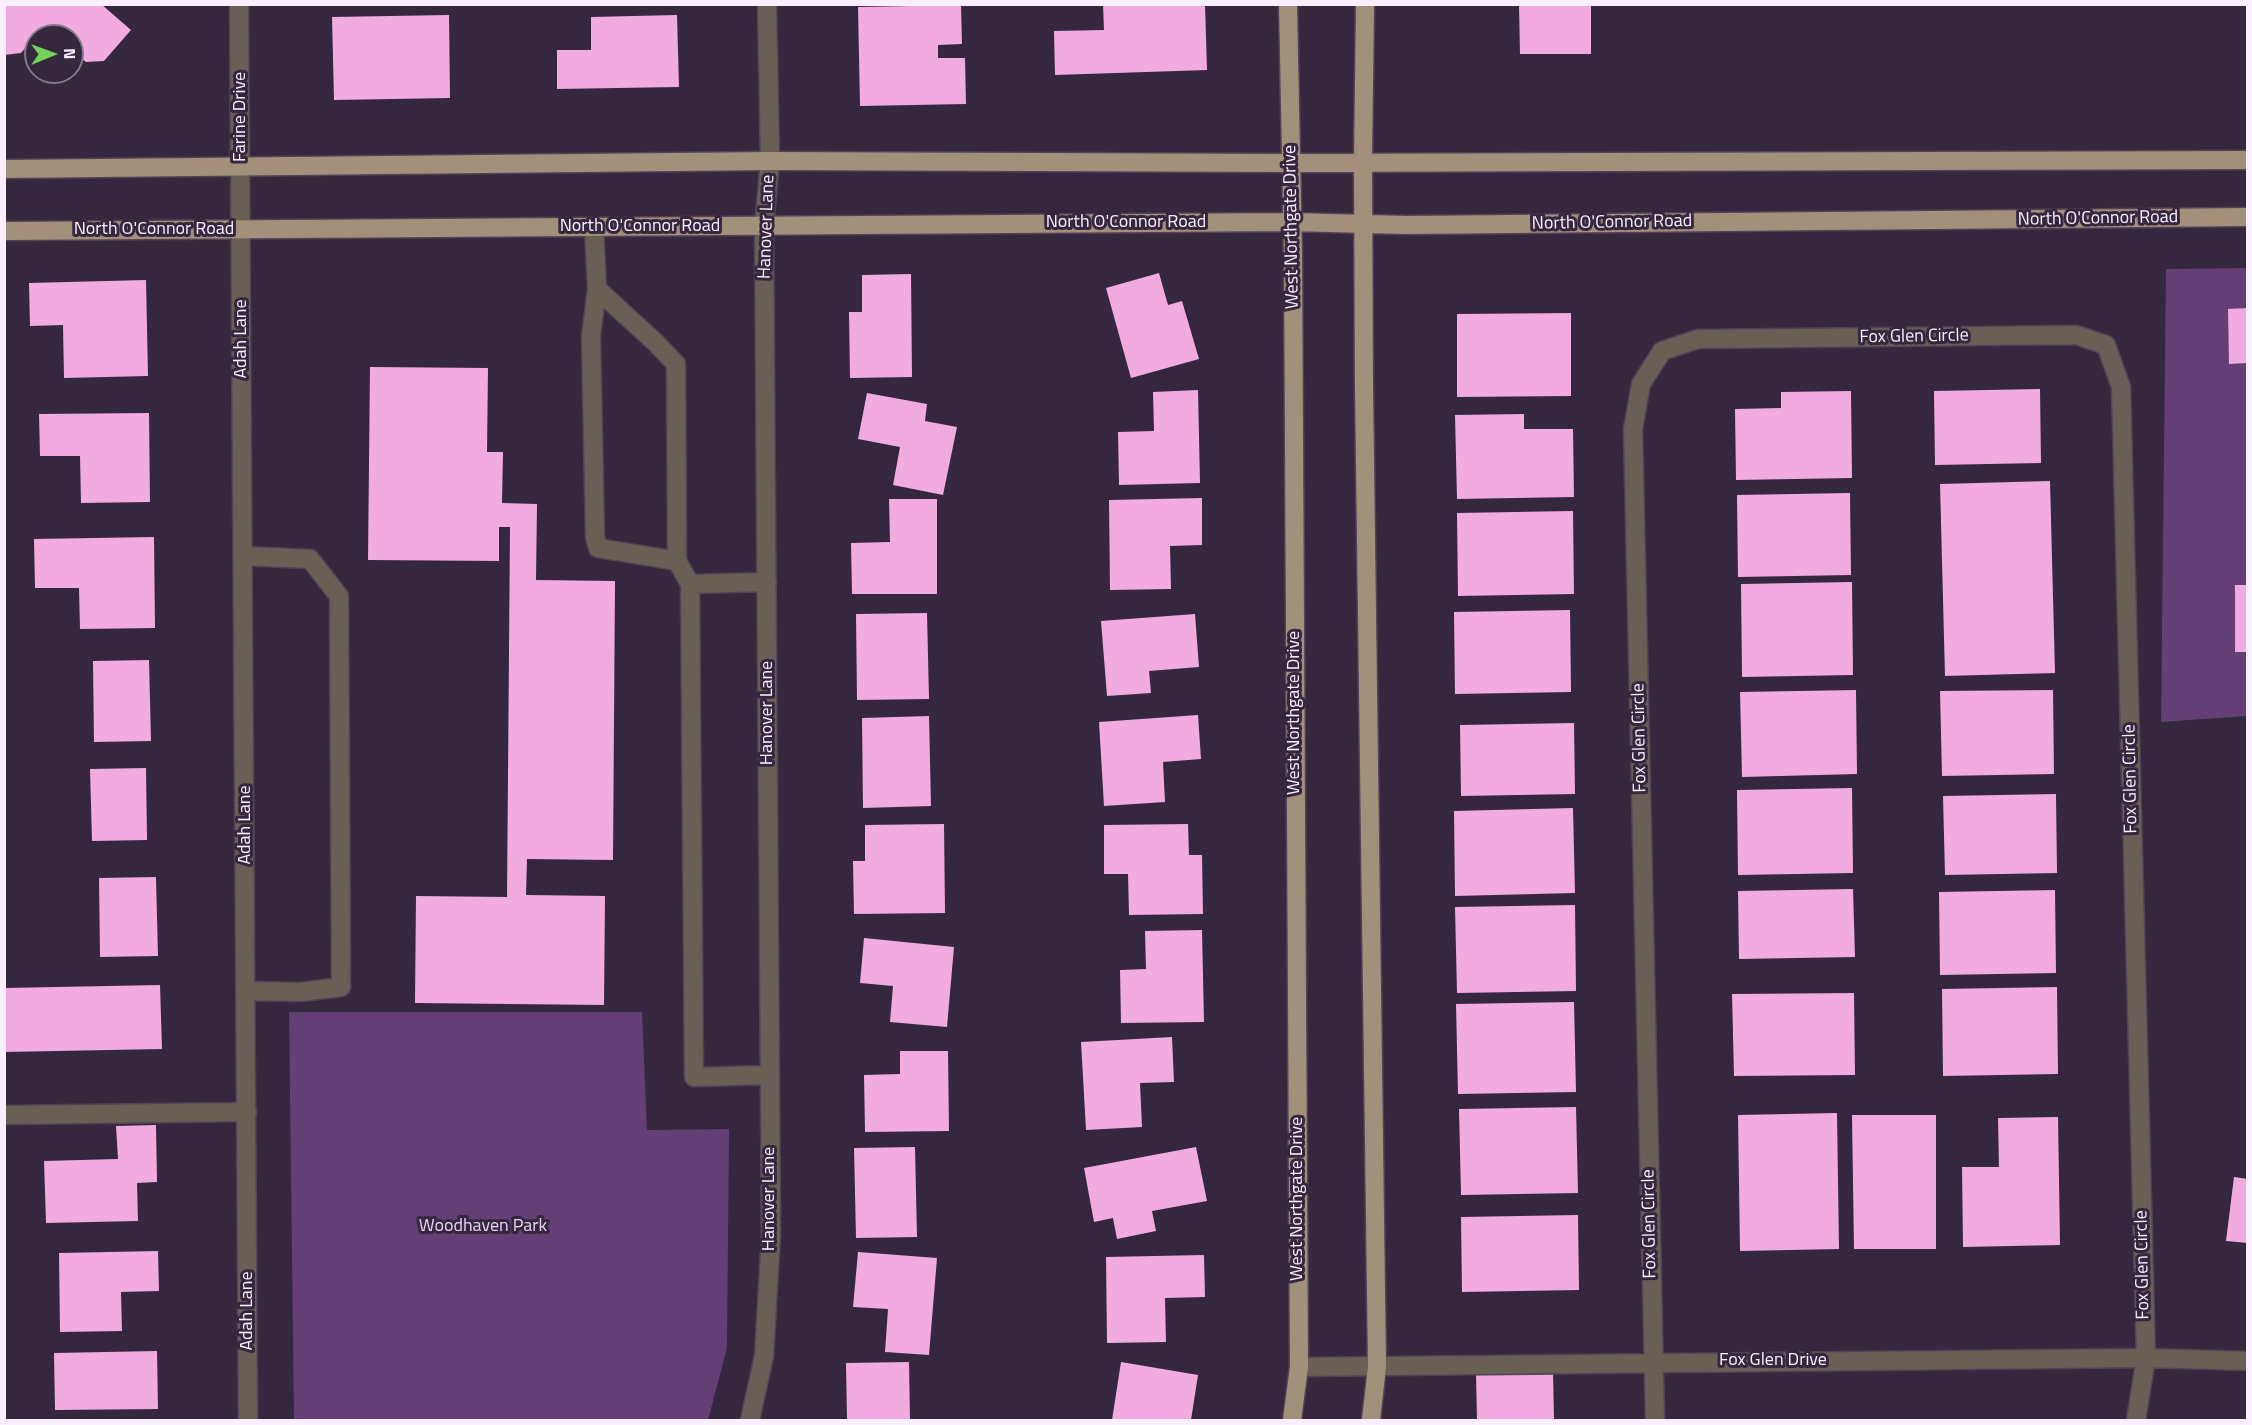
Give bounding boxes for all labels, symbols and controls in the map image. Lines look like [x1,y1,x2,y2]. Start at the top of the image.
north arrow [24,24,84,84]
text: N [58,48,82,59]
street label: Farine Drive [230,72,252,162]
street label: West Northgate Drive [1280,145,1304,309]
street label: Hanover Lane [754,174,780,280]
street label: North O'Connor Road [2018,207,2178,231]
street label: North O'Connor Road [1532,211,1692,235]
street label: North O'Connor Road [1046,212,1206,234]
street label: North O'Connor Road [560,216,720,238]
street label: North O'Connor Road [74,219,234,241]
street label: Adah Lane [231,299,253,379]
street label: Fox Glen Circle [1859,325,1969,349]
street label: West Northgate Drive [1284,631,1306,795]
street label: Hanover Lane [757,661,779,765]
street label: Fox Glen Circle [1628,683,1652,793]
street label: Fox Glen Circle [2119,724,2143,834]
street label: Adah Lane [235,785,257,865]
street label: West Northgate Drive [1287,1117,1309,1281]
street label: Hanover Lane [759,1147,781,1251]
street label: Fox Glen Circle [1638,1169,1662,1279]
street label: Fox Glen Circle [2131,1210,2155,1320]
park label: Woodhaven Park [419,1216,547,1238]
street label: Adah Lane [237,1271,259,1351]
street label: Fox Glen Drive [1719,1350,1827,1372]

